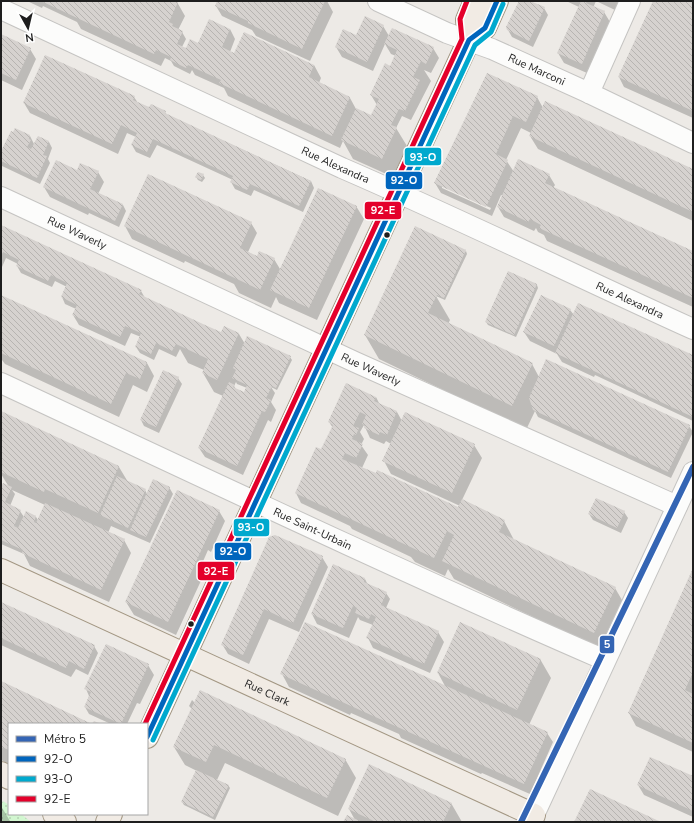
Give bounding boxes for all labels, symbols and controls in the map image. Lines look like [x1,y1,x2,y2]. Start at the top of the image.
north arrow [8,8,48,48]
text: N [24,29,34,45]
street label: Rue Marconi [506,50,568,89]
street label: Rue Alexandra [299,143,372,187]
line badge: 93-O [404,147,442,166]
text: 93-O [410,150,437,165]
line badge: 92-O [385,171,423,190]
text: 92-O [391,173,418,188]
line badge: 92-E [364,201,402,220]
text: 92-E [371,203,395,218]
street label: Rue Waverly [45,213,109,253]
unlabelled marker [382,230,392,240]
street label: Rue Alexandra [593,278,666,323]
street label: Rue Waverly [339,350,403,390]
street label: Rue Saint-Urbain [271,504,354,554]
line badge: 93-O [233,518,270,537]
text: 93-O [238,520,265,535]
line badge: 92-O [214,542,252,561]
text: 92-O [220,544,247,559]
line badge: 92-E [197,561,235,581]
text: 92-E [204,564,228,579]
unlabelled marker [186,619,196,629]
line badge: 5 [599,635,615,654]
text: 5 [604,637,611,652]
street label: Rue Clark [242,676,292,710]
legend [8,723,148,815]
text: Métro 5 [44,731,86,747]
text: 92-O [44,751,73,767]
text: 93-O [44,771,73,787]
text: 92-E [44,791,70,807]

